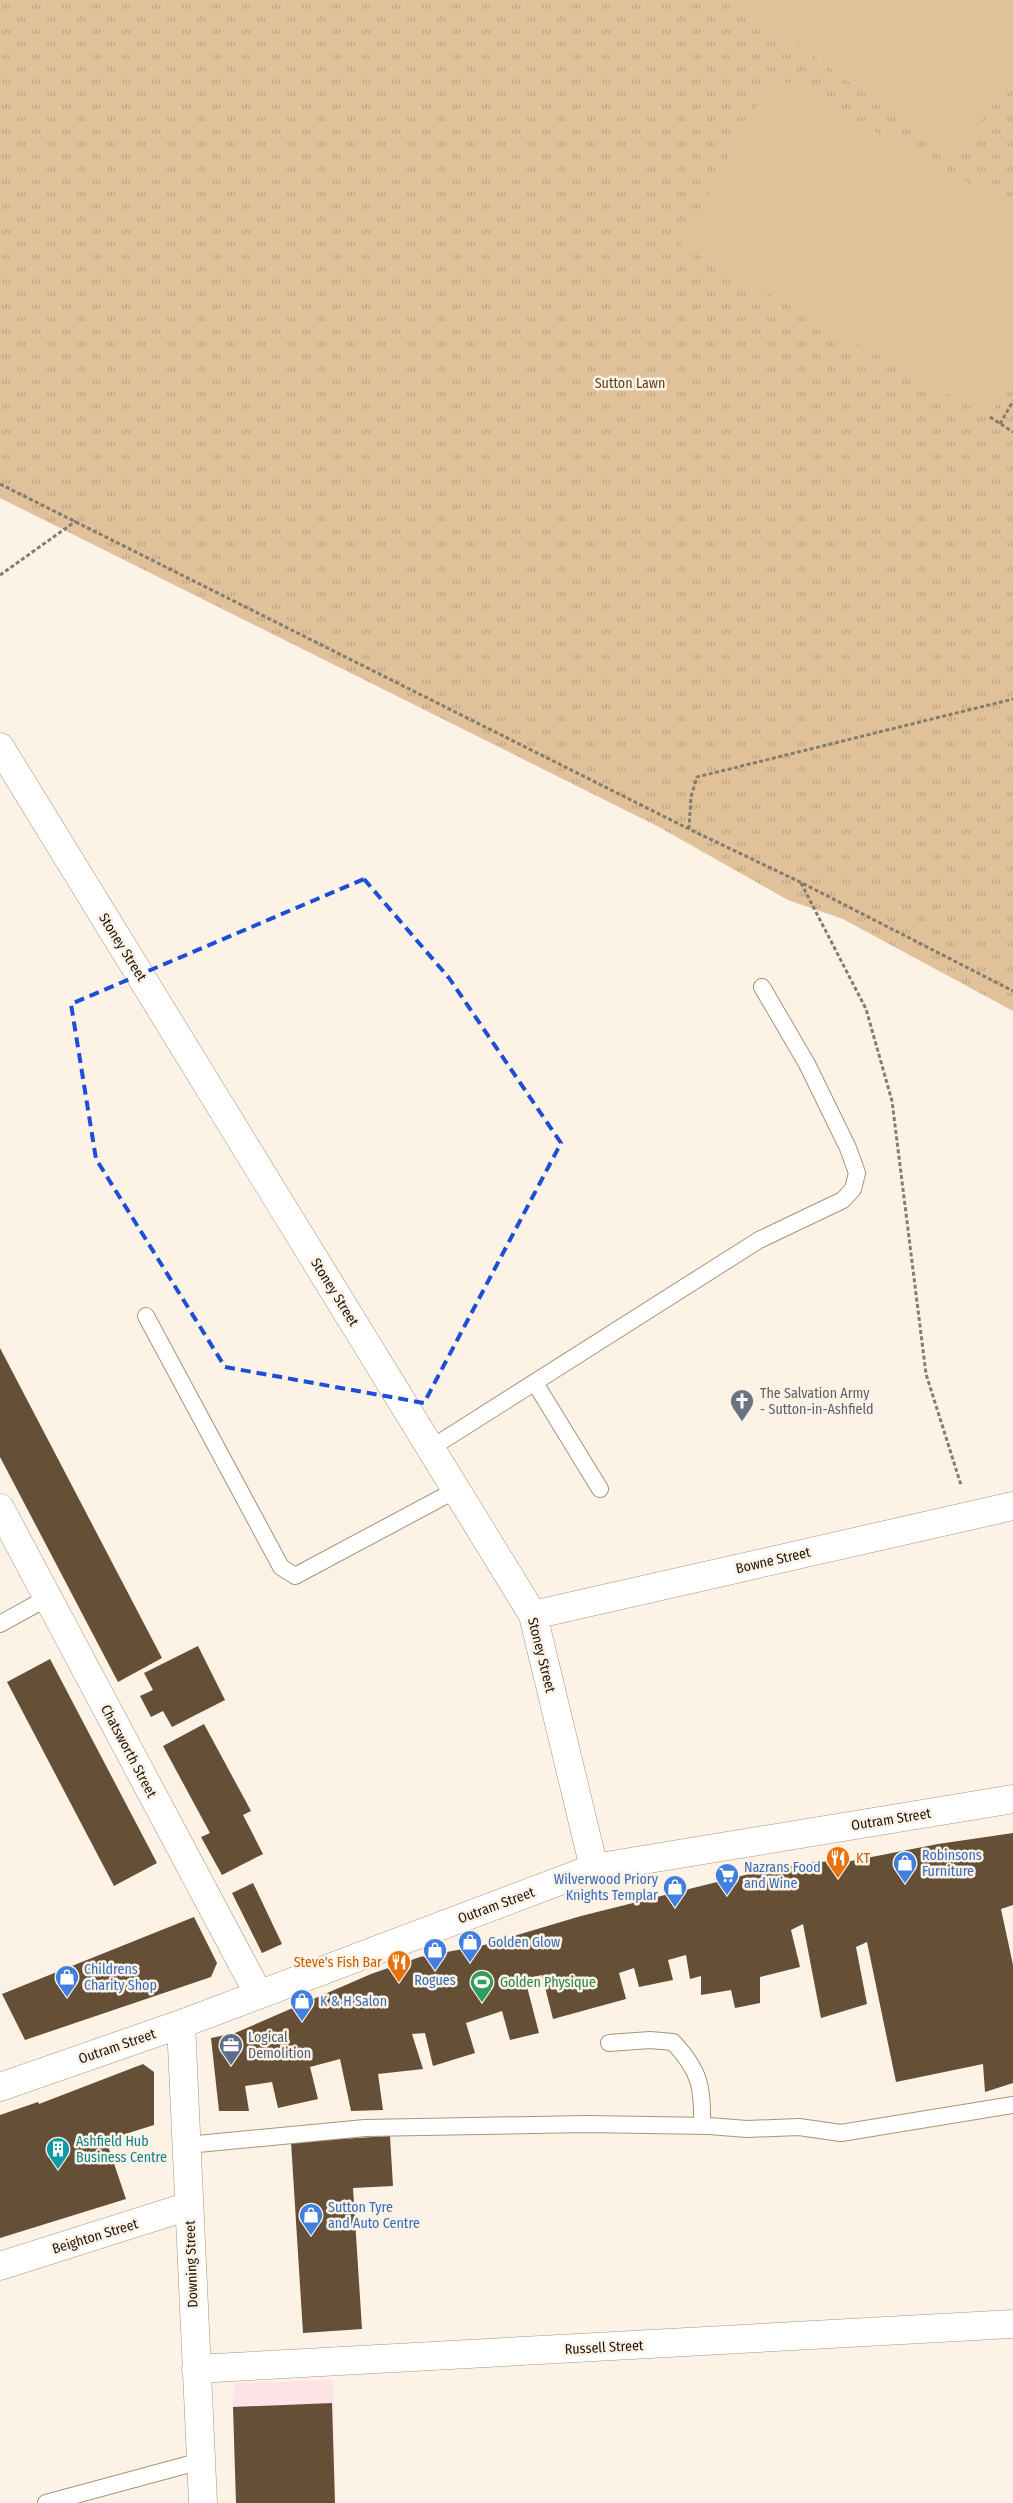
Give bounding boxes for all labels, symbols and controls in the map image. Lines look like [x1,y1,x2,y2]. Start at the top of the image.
park label: Sutton Lawn [595,375,665,392]
street label: Stoney Street [95,910,150,985]
street label: Stoney Street [307,1255,362,1330]
place label: The Salvation Army - Sutton-in-Ashfield [760,1385,874,1418]
church icon: The Salvation Army - Sutton-in-Ashfield [729,1388,755,1422]
street label: Bowne Street [734,1544,813,1577]
street label: Stoney Street [524,1616,559,1695]
street label: Chatsworth Street [97,1702,160,1801]
street label: Outram Street [850,1805,933,1834]
restaurant icon: KT [825,1845,851,1879]
place label: Robinsons Furniture [922,1847,982,1880]
place label: KT [856,1850,870,1867]
shop icon: Robinsons Furniture [892,1850,918,1884]
place label: Nazrans Food and Wine [744,1859,821,1892]
supermarket icon: Nazrans Food and Wine [714,1862,740,1896]
place label: Wilverwood Priory Knights Templar [554,1871,659,1904]
shop icon: Wilverwood Priory Knights Templar [662,1874,688,1908]
street label: Outram Street [455,1884,537,1927]
shop icon: Golden Glow [457,1929,483,1963]
place label: Golden Glow [488,1934,560,1951]
shop icon: Rogues [422,1937,448,1971]
restaurant icon: Steve's Fish Bar [386,1949,412,1983]
place label: Steve's Fish Bar [294,1954,382,1971]
place label: Childrens Charity Shop [84,1961,157,1994]
shop icon: Childrens Charity Shop [54,1964,80,1998]
sports icon: Golden Physique [469,1969,495,2003]
place label: Rogues [414,1972,456,1989]
place label: Golden Physique [500,1974,596,1991]
shop icon: K & H Salon [289,1988,315,2022]
place label: K & H Salon [320,1993,387,2010]
street label: Outram Street [76,2025,158,2068]
place label: Logical Demolition [248,2029,311,2062]
office icon: Logical Demolition [218,2032,244,2066]
place label: Ashfield Hub Business Centre [76,2133,167,2166]
building icon: Ashfield Hub Business Centre [45,2136,71,2170]
place label: Sutton Tyre and Auto Centre [328,2199,420,2232]
shop icon: Sutton Tyre and Auto Centre [298,2202,324,2236]
street label: Beighton Street [50,2215,141,2258]
street label: Downing Street [181,2220,202,2308]
street label: Russell Street [564,2337,644,2358]

